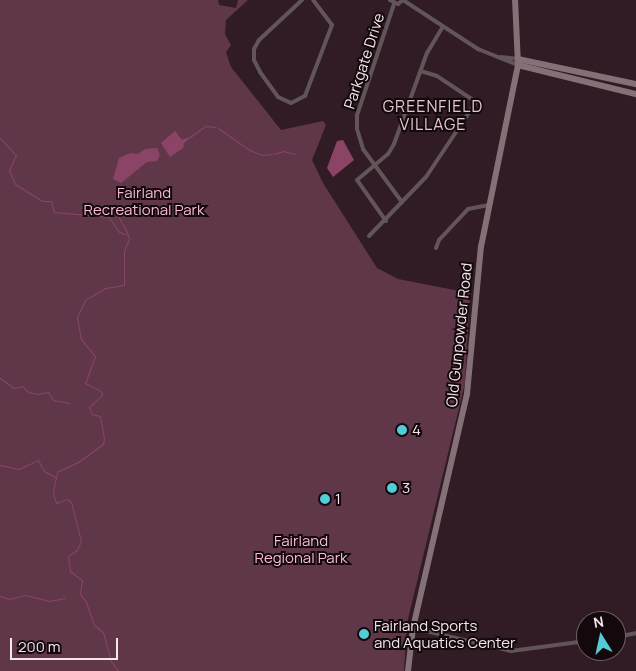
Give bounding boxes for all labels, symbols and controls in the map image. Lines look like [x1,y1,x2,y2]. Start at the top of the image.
street label: Parkgate Drive [340,11,388,111]
district label: GREENFIELD VILLAGE [382,96,484,134]
park label: Fairland Recreational Park [84,183,204,218]
street label: Old Gunpowder Road [442,262,476,408]
place label: 4 [412,421,421,439]
marker: 4 [396,424,408,436]
place label: 3 [402,479,410,497]
marker: 3 [386,482,398,494]
place label: 1 [335,490,341,508]
marker: 1 [319,493,331,505]
park label: Fairland Regional Park [254,531,348,566]
north arrow [576,611,626,661]
text: N [592,611,605,632]
place label: Fairland Sports and Aquatics Center [374,616,515,651]
scale bar [12,628,120,660]
marker: Fairland Sports and Aquatics Center [358,628,370,640]
text: 200 m [18,636,61,657]

